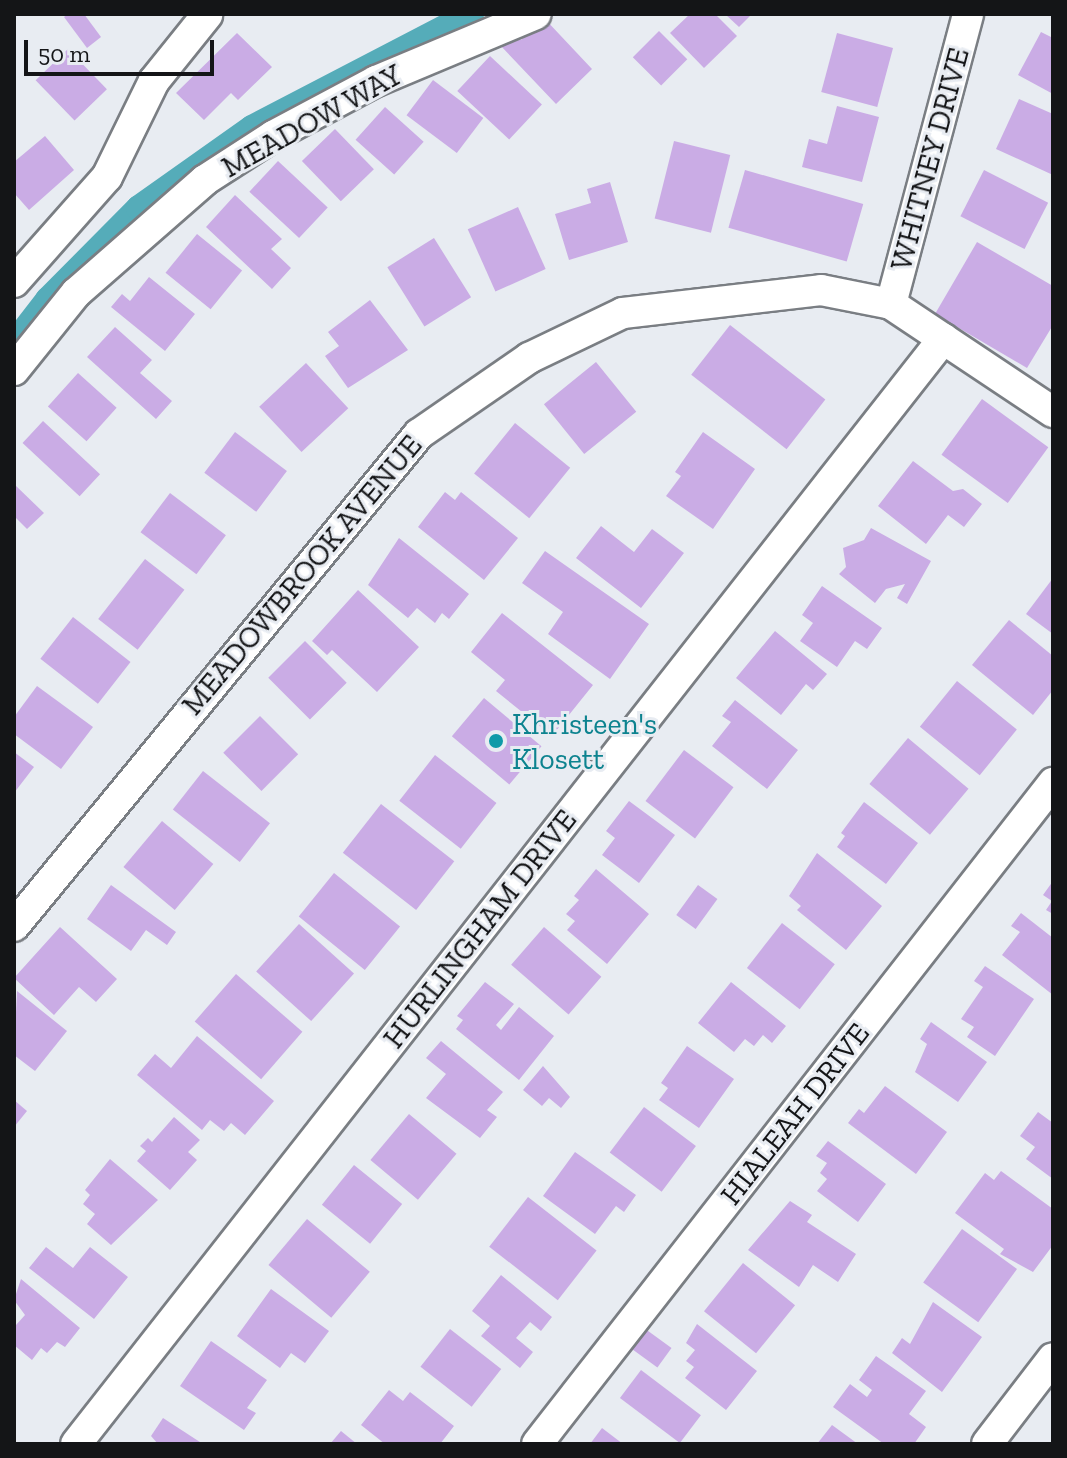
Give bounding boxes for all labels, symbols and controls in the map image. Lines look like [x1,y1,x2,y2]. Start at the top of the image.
scale bar [28,24,218,74]
text: 50 m [38,39,90,68]
street label: WHITNEY DRIVE [883,43,977,275]
street label: MEADOW WAY [215,56,409,186]
street label: MEADOWBROOK AVENUE [174,427,430,723]
place label: Khristeen's Klosett [512,706,657,776]
marker: Khristeen's Klosett [487,732,505,750]
street label: HURLINGHAM DRIVE [376,803,584,1055]
street label: HIALEAH DRIVE [713,1016,877,1212]

